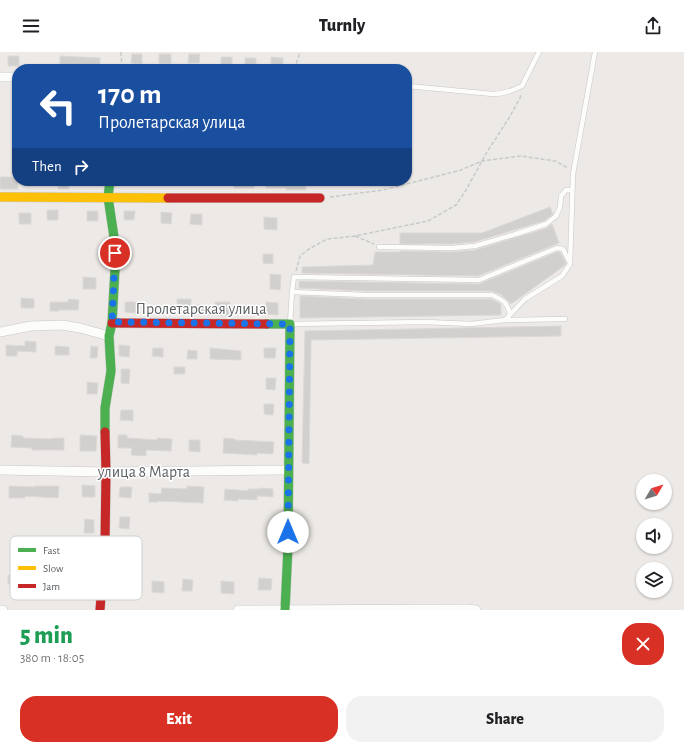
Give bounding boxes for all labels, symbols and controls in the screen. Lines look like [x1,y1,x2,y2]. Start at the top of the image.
icon: menu [20,15,42,37]
icon: share [642,15,664,37]
text: Turnly [319,17,365,35]
icon: left [32,80,84,132]
text: 170 m [98,81,162,109]
text: Пролетарская улица [98,114,245,132]
icon: right [70,156,92,178]
text: Then [32,159,62,174]
pin [98,236,132,270]
icon: arrive [104,242,126,264]
street label: Пролетарская улица [135,301,267,318]
street label: улица 8 Марта [97,464,190,481]
north arrow [636,474,672,510]
map controls [636,474,672,598]
position arrow [267,511,309,553]
button: sound [636,518,672,554]
legend [10,536,142,600]
text: Fast [43,545,61,556]
button: layers [636,562,672,598]
text: Slow [43,563,64,574]
text: Jam [43,581,60,592]
button: close [622,623,664,665]
text: 5 min [20,624,73,648]
text: 380 m · 18:05 [20,652,84,665]
button: Exit [20,696,338,742]
button: Share [346,696,664,742]

